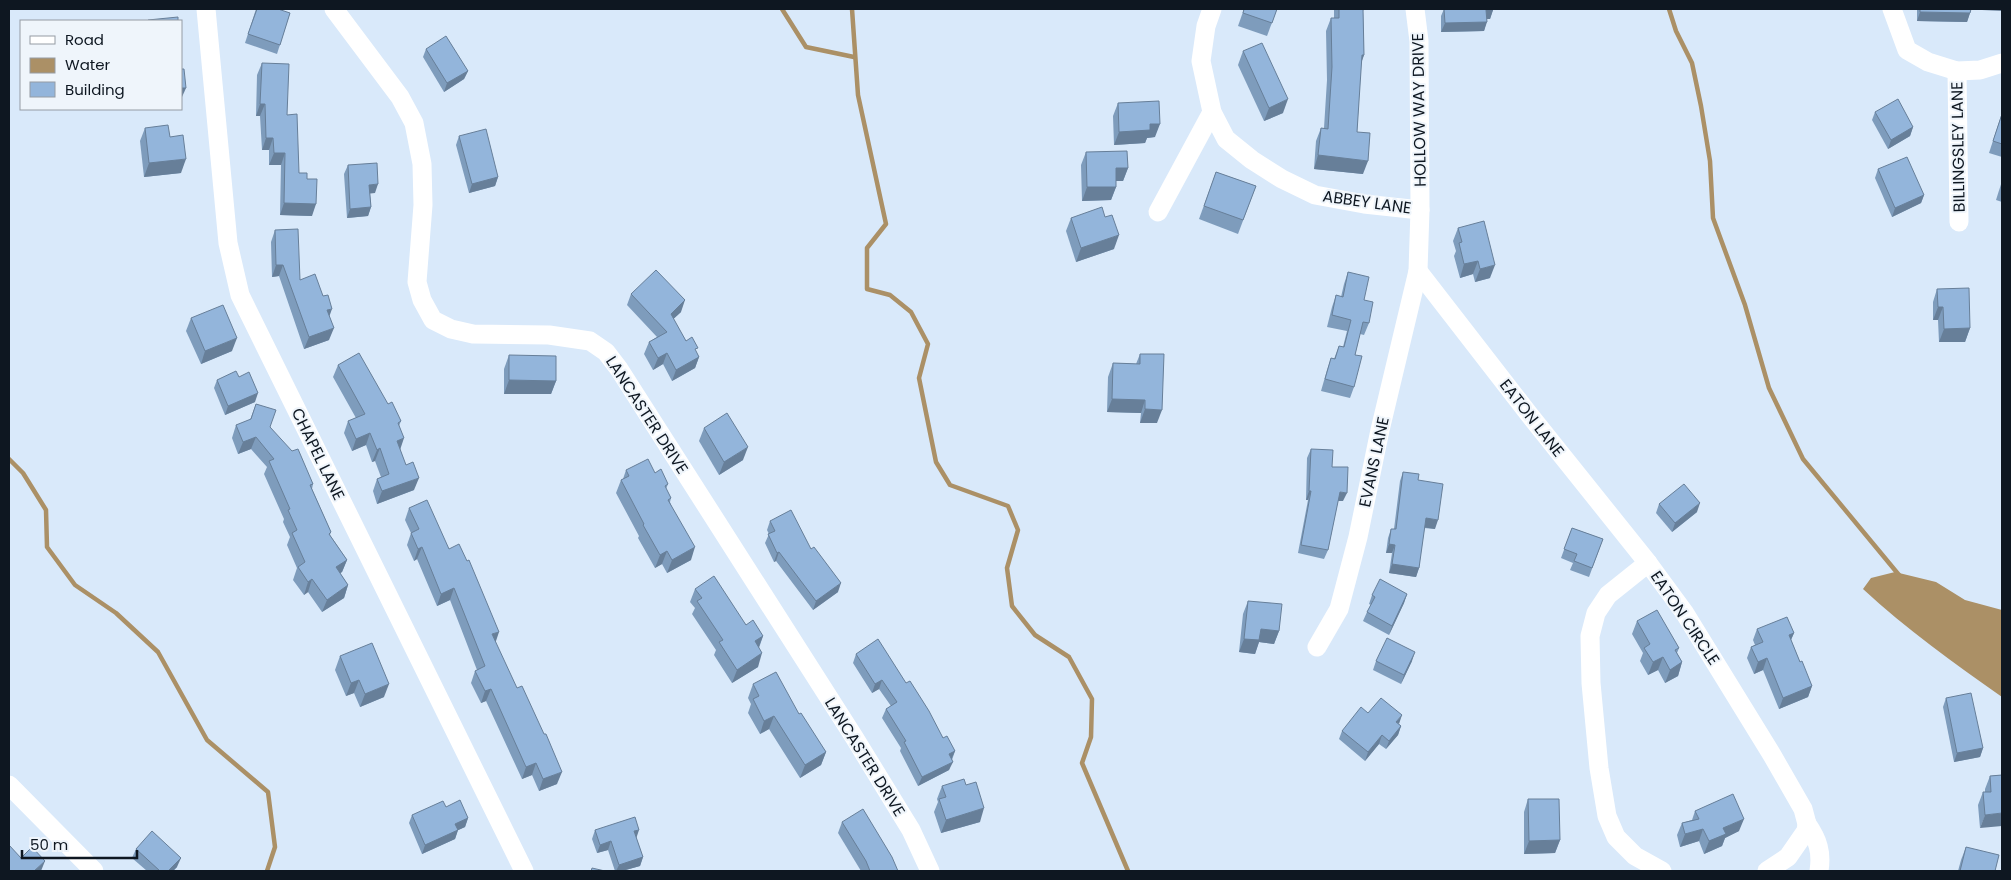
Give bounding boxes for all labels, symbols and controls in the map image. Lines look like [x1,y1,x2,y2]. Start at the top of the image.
legend [20,20,182,110]
text: Road [65,29,104,50]
street label: HOLLOW WAY DRIVE [1406,33,1432,187]
text: Water [65,54,111,75]
text: Building [65,79,125,100]
street label: BILLINGSLEY LANE [1945,82,1971,212]
street label: ABBEY LANE [1321,184,1413,220]
street label: LANCASTER DRIVE [600,352,694,478]
street label: EATON LANE [1494,374,1570,462]
street label: CHAPEL LANE [286,404,350,504]
street label: EVANS LANE [1353,415,1395,509]
street label: EATON CIRCLE [1645,566,1725,670]
street label: LANCASTER DRIVE [819,693,911,821]
scale bar [22,828,138,860]
text: 50 m [30,834,68,855]

